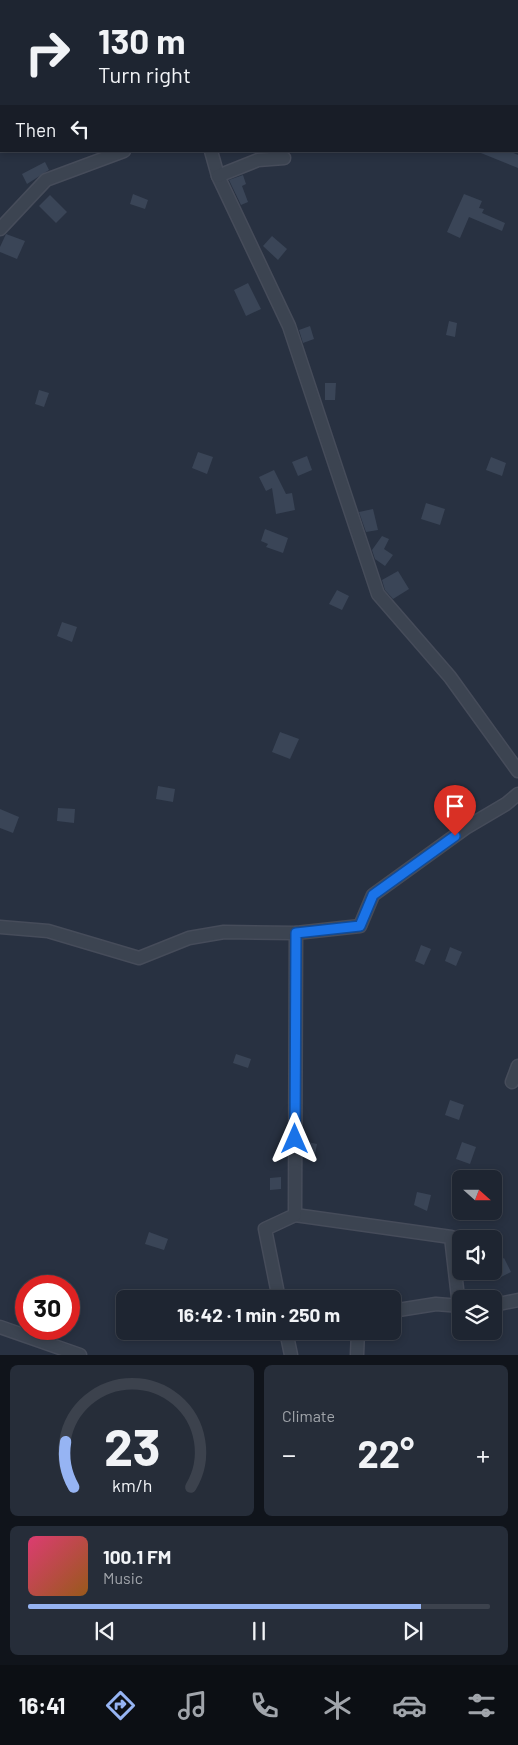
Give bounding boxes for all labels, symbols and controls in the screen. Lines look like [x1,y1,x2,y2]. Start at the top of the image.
text: 130 m [98,19,185,61]
icon: right [15,20,80,85]
text: Turn right [98,61,191,87]
icon: left [66,115,94,143]
text: Then [15,118,56,141]
pin [434,785,476,836]
icon: arrive [441,792,469,820]
position arrow [268,1112,320,1164]
north arrow [452,1170,502,1220]
map controls [452,1170,502,1340]
button: sound [452,1230,502,1280]
speed limit sign: 30 [15,1275,80,1340]
button: layers [452,1290,502,1340]
text: 16:42 · 1 min · 250 m [177,1303,340,1326]
text: Climate [282,1406,335,1425]
text: 23 [104,1414,160,1476]
text: 22° [358,1430,414,1476]
text: − [282,1437,296,1471]
text: + [476,1437,490,1471]
text: km/h [112,1474,152,1496]
text: 100.1 FM [103,1545,171,1568]
text: Music [103,1568,143,1587]
icon: previous [91,1617,119,1645]
icon: pause [245,1617,273,1645]
icon: next [399,1617,427,1645]
icon: directions [103,1688,138,1723]
icon: music [175,1688,210,1723]
icon: phone [247,1688,282,1723]
icon: climate [320,1688,355,1723]
icon: car [392,1688,427,1723]
icon: filters [464,1688,499,1723]
text: 16:41 [19,1692,65,1718]

